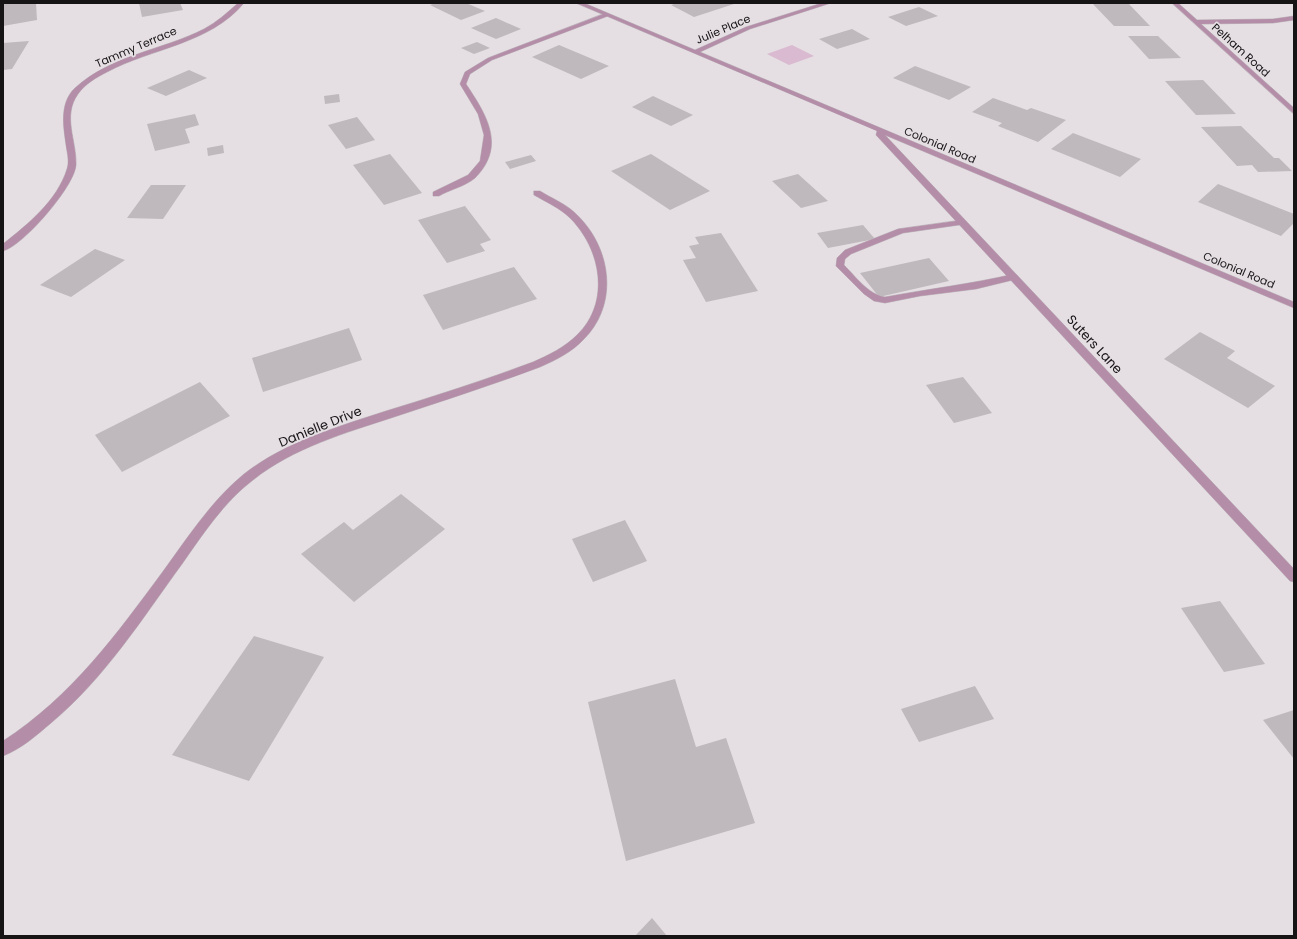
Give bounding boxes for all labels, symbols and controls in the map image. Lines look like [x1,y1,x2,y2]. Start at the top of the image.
street label: Julie Place [693,10,753,48]
street label: Pelham Road [1208,20,1274,80]
street label: Tammy Terrace [93,23,179,71]
street label: Colonial Road [902,123,978,167]
street label: Colonial Road [1201,248,1277,292]
street label: Suters Lane [1062,311,1127,378]
street label: Danielle Drive [276,401,365,452]

